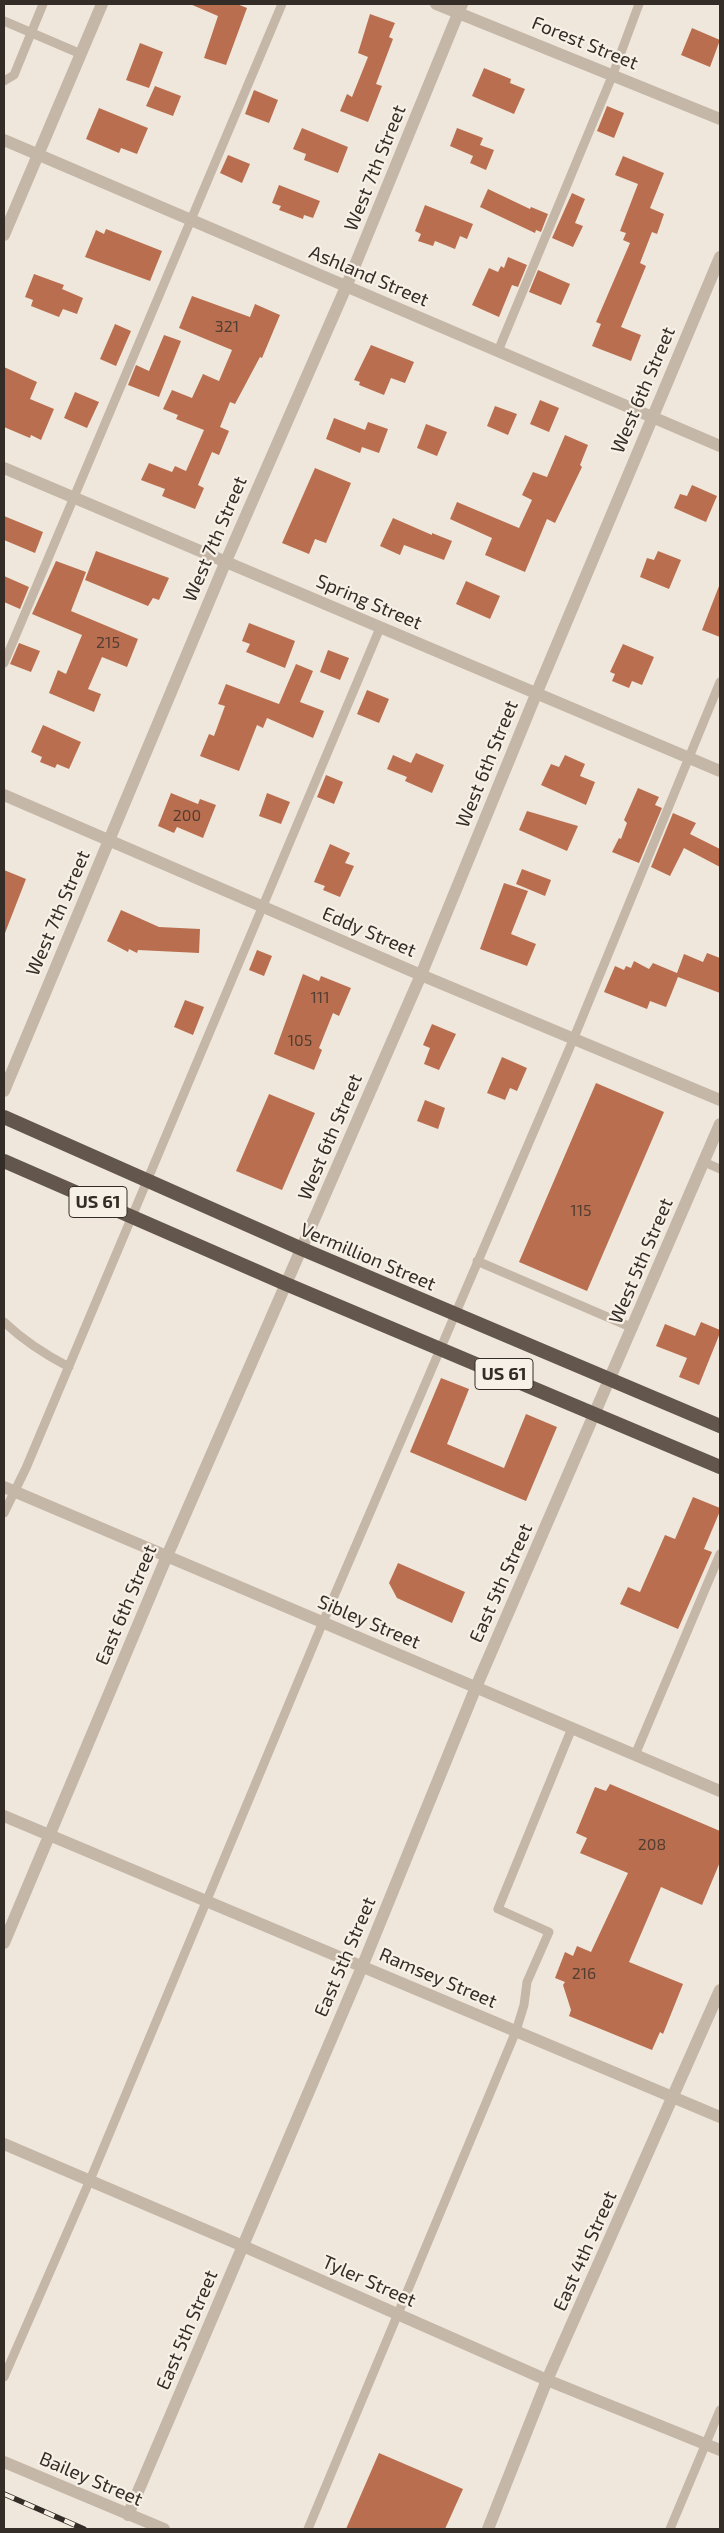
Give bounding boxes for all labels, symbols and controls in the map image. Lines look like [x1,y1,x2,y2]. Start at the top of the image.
street label: Forest Street [529,11,641,75]
street label: West 7th Street [339,102,411,234]
street label: Ashland Street [306,241,432,311]
house number: 321 [215,317,239,337]
street label: West 6th Street [606,323,680,457]
street label: West 7th Street [178,473,252,605]
street label: Spring Street [313,569,425,635]
house number: 215 [96,633,120,653]
street label: West 6th Street [451,697,523,831]
house number: 200 [173,806,201,826]
street label: West 7th Street [21,847,95,979]
street label: Eddy Street [319,902,419,962]
house number: 111 [310,988,330,1008]
house number: 105 [288,1031,312,1051]
street label: West 6th Street [293,1070,367,1204]
road number: US 61 [69,1186,127,1218]
street label: West 5th Street [604,1195,678,1327]
house number: 115 [570,1201,592,1221]
street label: Vermillion Street [297,1218,439,1296]
road number: US 61 [475,1358,533,1390]
street label: East 5th Street [465,1520,537,1646]
street label: East 6th Street [90,1541,162,1669]
street label: Sibley Street [314,1590,424,1654]
house number: 208 [638,1835,666,1855]
street label: East 5th Street [310,1894,380,2020]
street label: Ramsey Street [376,1943,500,2013]
house number: 216 [572,1964,596,1984]
street label: East 4th Street [548,2187,622,2315]
street label: Tyler Street [319,2250,419,2312]
street label: East 5th Street [152,2267,222,2393]
street label: Bailey Street [36,2447,146,2511]

